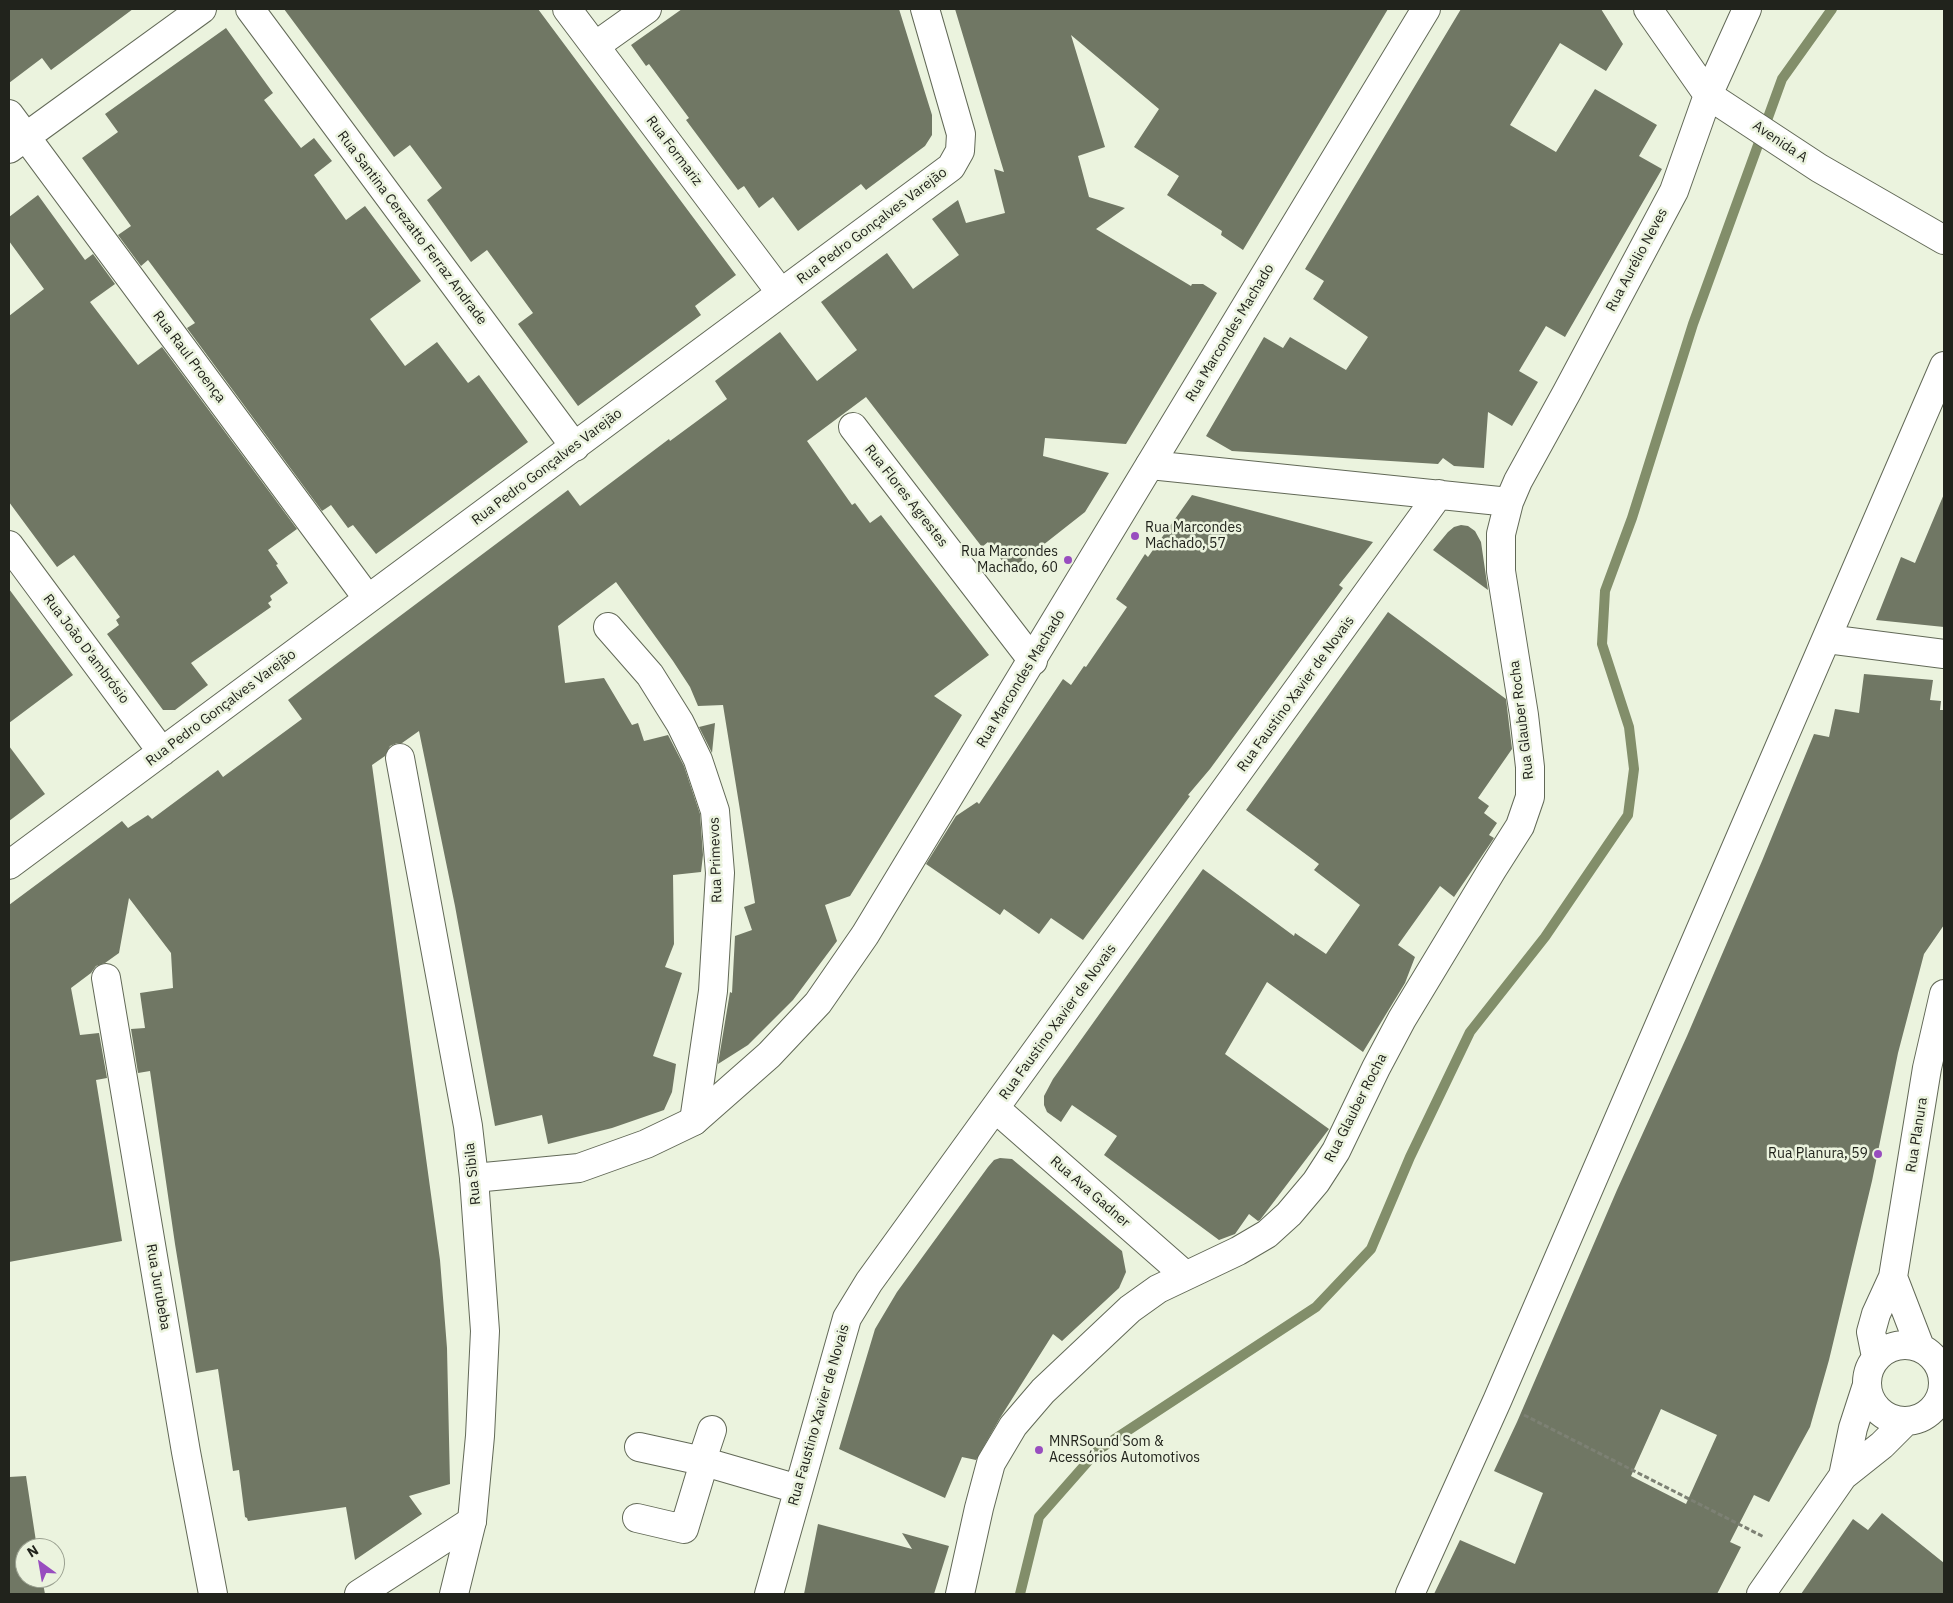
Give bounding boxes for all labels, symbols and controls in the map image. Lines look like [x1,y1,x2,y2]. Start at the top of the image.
street label: Rua Formariz [642,113,706,189]
street label: Avenida A [1749,118,1811,166]
street label: Rua Santina Cerezatto Ferraz Andrade [334,128,490,328]
street label: Rua Pedro Gonçalves Varejão [794,164,950,288]
street label: Rua Aurélio Neves [1603,205,1671,315]
street label: Rua Marcondes Machado [1182,261,1278,405]
street label: Rua Raul Proença [149,308,229,406]
street label: Rua Pedro Gonçalves Varejão [469,405,625,529]
street label: Rua Flores Agrestes [861,441,951,551]
place label: Rua Marcondes Machado, 57 [1145,520,1242,552]
marker: Rua Marcondes Machado, 57 [1129,530,1141,542]
place label: Rua Marcondes Machado, 60 [961,544,1058,576]
marker: Rua Marcondes Machado, 60 [1062,554,1074,566]
street label: Rua João D'ambrósio [39,591,133,707]
street label: Rua Marcondes Machado [973,607,1069,751]
street label: Rua Faustino Xavier de Novais [1234,613,1358,775]
street label: Rua Pedro Gonçalves Varejão [143,646,299,770]
street label: Rua Glauber Rocha [1506,659,1538,781]
street label: Rua Primevos [706,817,726,903]
street label: Rua Faustino Xavier de Novais [996,941,1120,1103]
street label: Rua Glauber Rocha [1321,1051,1391,1165]
street label: Rua Planura [1903,1096,1931,1174]
street label: Rua Sibila [461,1142,485,1206]
place label: Rua Planura, 59 [1768,1146,1868,1162]
marker: Rua Planura, 59 [1872,1148,1884,1160]
street label: Rua Ava Gadner [1047,1153,1133,1231]
street label: Rua Jurubeba [142,1243,174,1331]
street label: Rua Faustino Xavier de Novais [785,1322,853,1508]
place label: MNRSound Som & Acessórios Automotivos [1049,1434,1200,1466]
marker: MNRSound Som & Acessórios Automotivos [1033,1444,1045,1456]
north arrow [15,1538,65,1588]
text: N [24,1541,42,1561]

